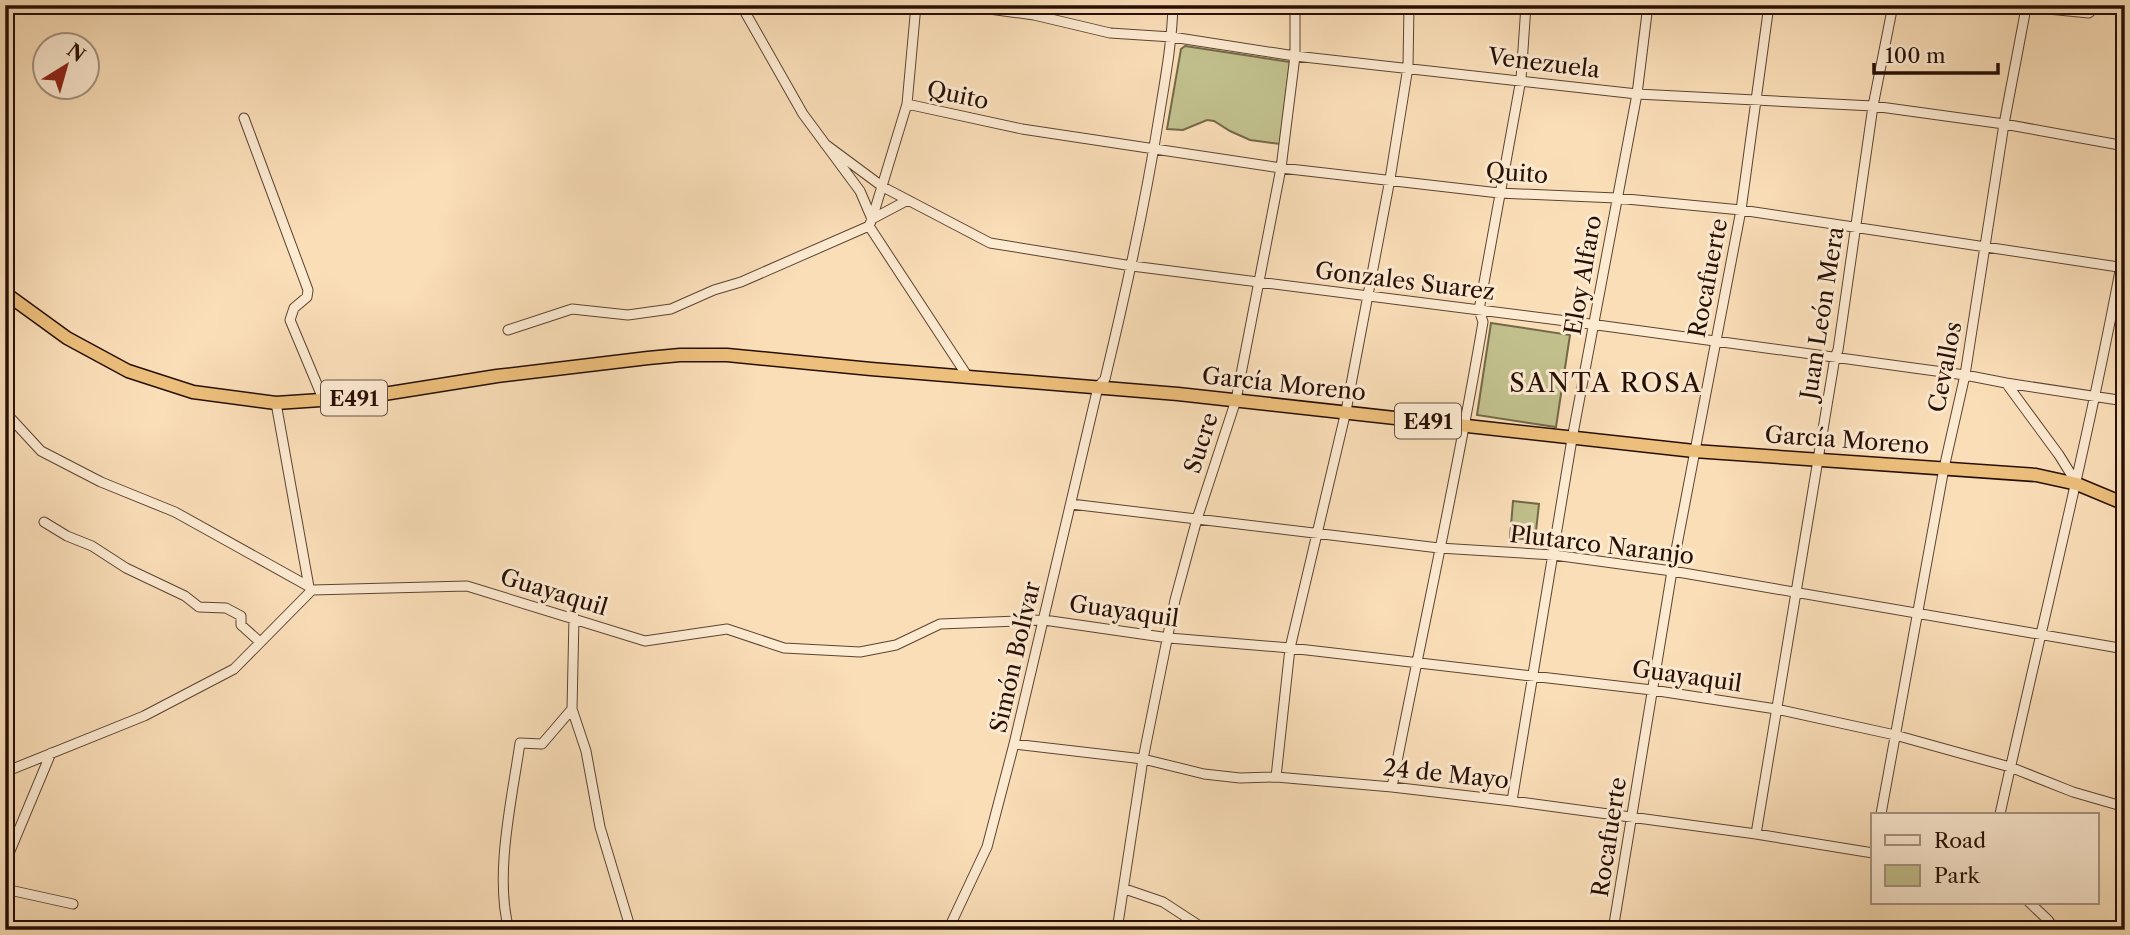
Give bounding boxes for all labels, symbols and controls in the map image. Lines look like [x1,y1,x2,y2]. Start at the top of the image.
north arrow [32,32,102,102]
scale bar [1874,32,1999,76]
text: N [62,39,89,67]
street label: Venezuela [1485,42,1602,84]
text: 100 m [1885,43,1946,68]
street label: Quito [925,75,991,115]
street label: Quito [1485,157,1549,189]
street label: Eloy Alfaro [1559,213,1607,337]
street label: Rocafuerte [1683,216,1733,340]
street label: Juan León Mera [1794,224,1850,404]
street label: Gonzales Suarez [1313,256,1497,306]
street label: Cevallos [1922,319,1968,415]
street label: García Moreno [1201,361,1367,407]
district label: SANTA ROSA [1509,367,1703,399]
road number: E491 [321,380,387,416]
road number: E491 [1395,404,1461,438]
street label: Sucre [1178,409,1224,477]
street label: García Moreno [1764,420,1930,460]
street label: Plutarco Naranjo [1508,520,1696,570]
street label: Guayaquil [497,562,611,622]
street label: Simón Bolívar [984,578,1046,735]
street label: Guayaquil [1067,589,1181,633]
street label: Guayaquil [1630,654,1744,698]
street label: 24 de Mayo [1382,753,1510,795]
street label: Rocafuerte [1586,775,1632,899]
legend [1871,813,2098,904]
text: Road [1934,828,1986,853]
text: Park [1934,863,1980,888]

